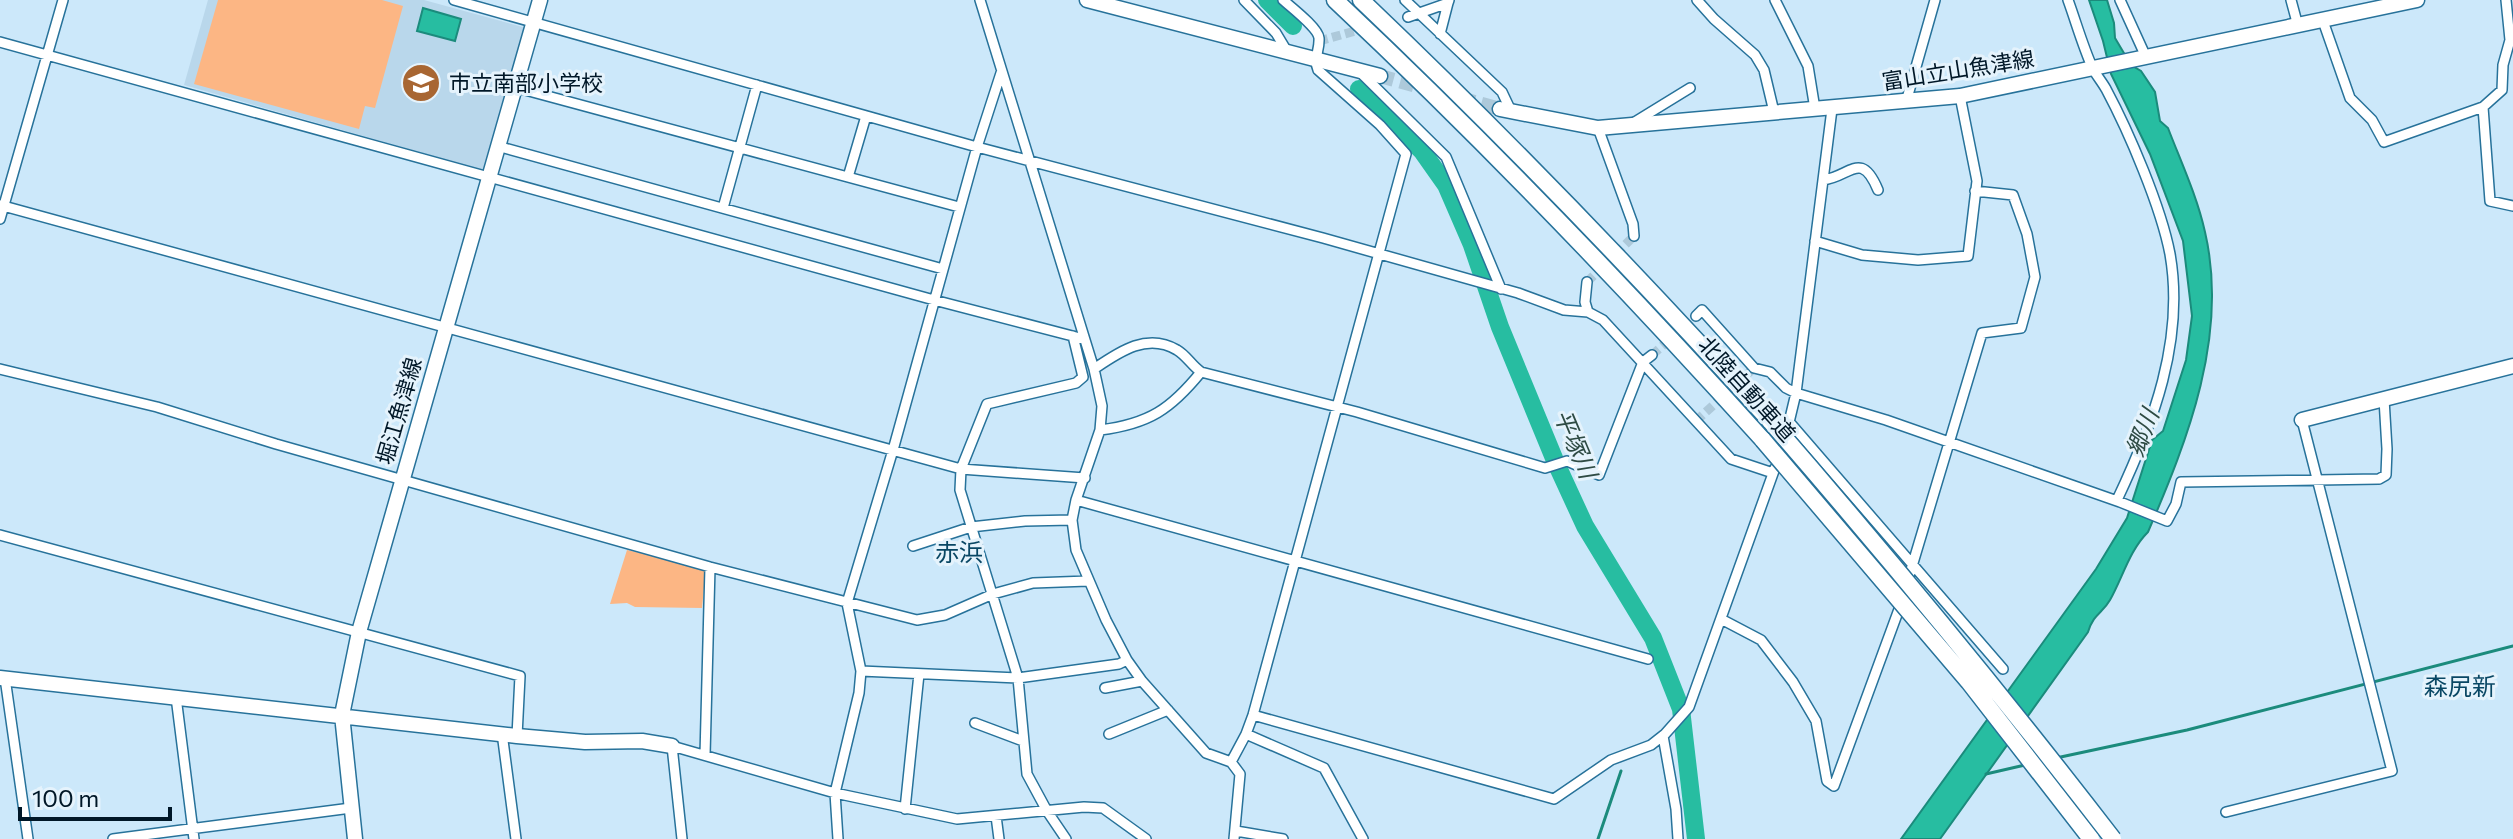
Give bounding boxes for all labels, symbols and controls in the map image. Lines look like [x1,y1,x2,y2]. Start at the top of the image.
street label: 富山立山魚津線 [1880,44,2036,95]
school or university icon: 市立南部小学校 [400,62,442,104]
place label: 市立南部小学校 [449,69,603,96]
street label: 北陸自動車道 [1693,331,1802,447]
street label: 堀江魚津線 [370,354,427,467]
water label: 郷川 [2119,402,2165,460]
water label: 平塚川 [1549,405,1605,485]
district label: 赤浜 [935,537,983,566]
district label: 森尻新 [2424,671,2496,700]
scale bar [20,771,170,821]
text: 100 m [32,783,99,812]

